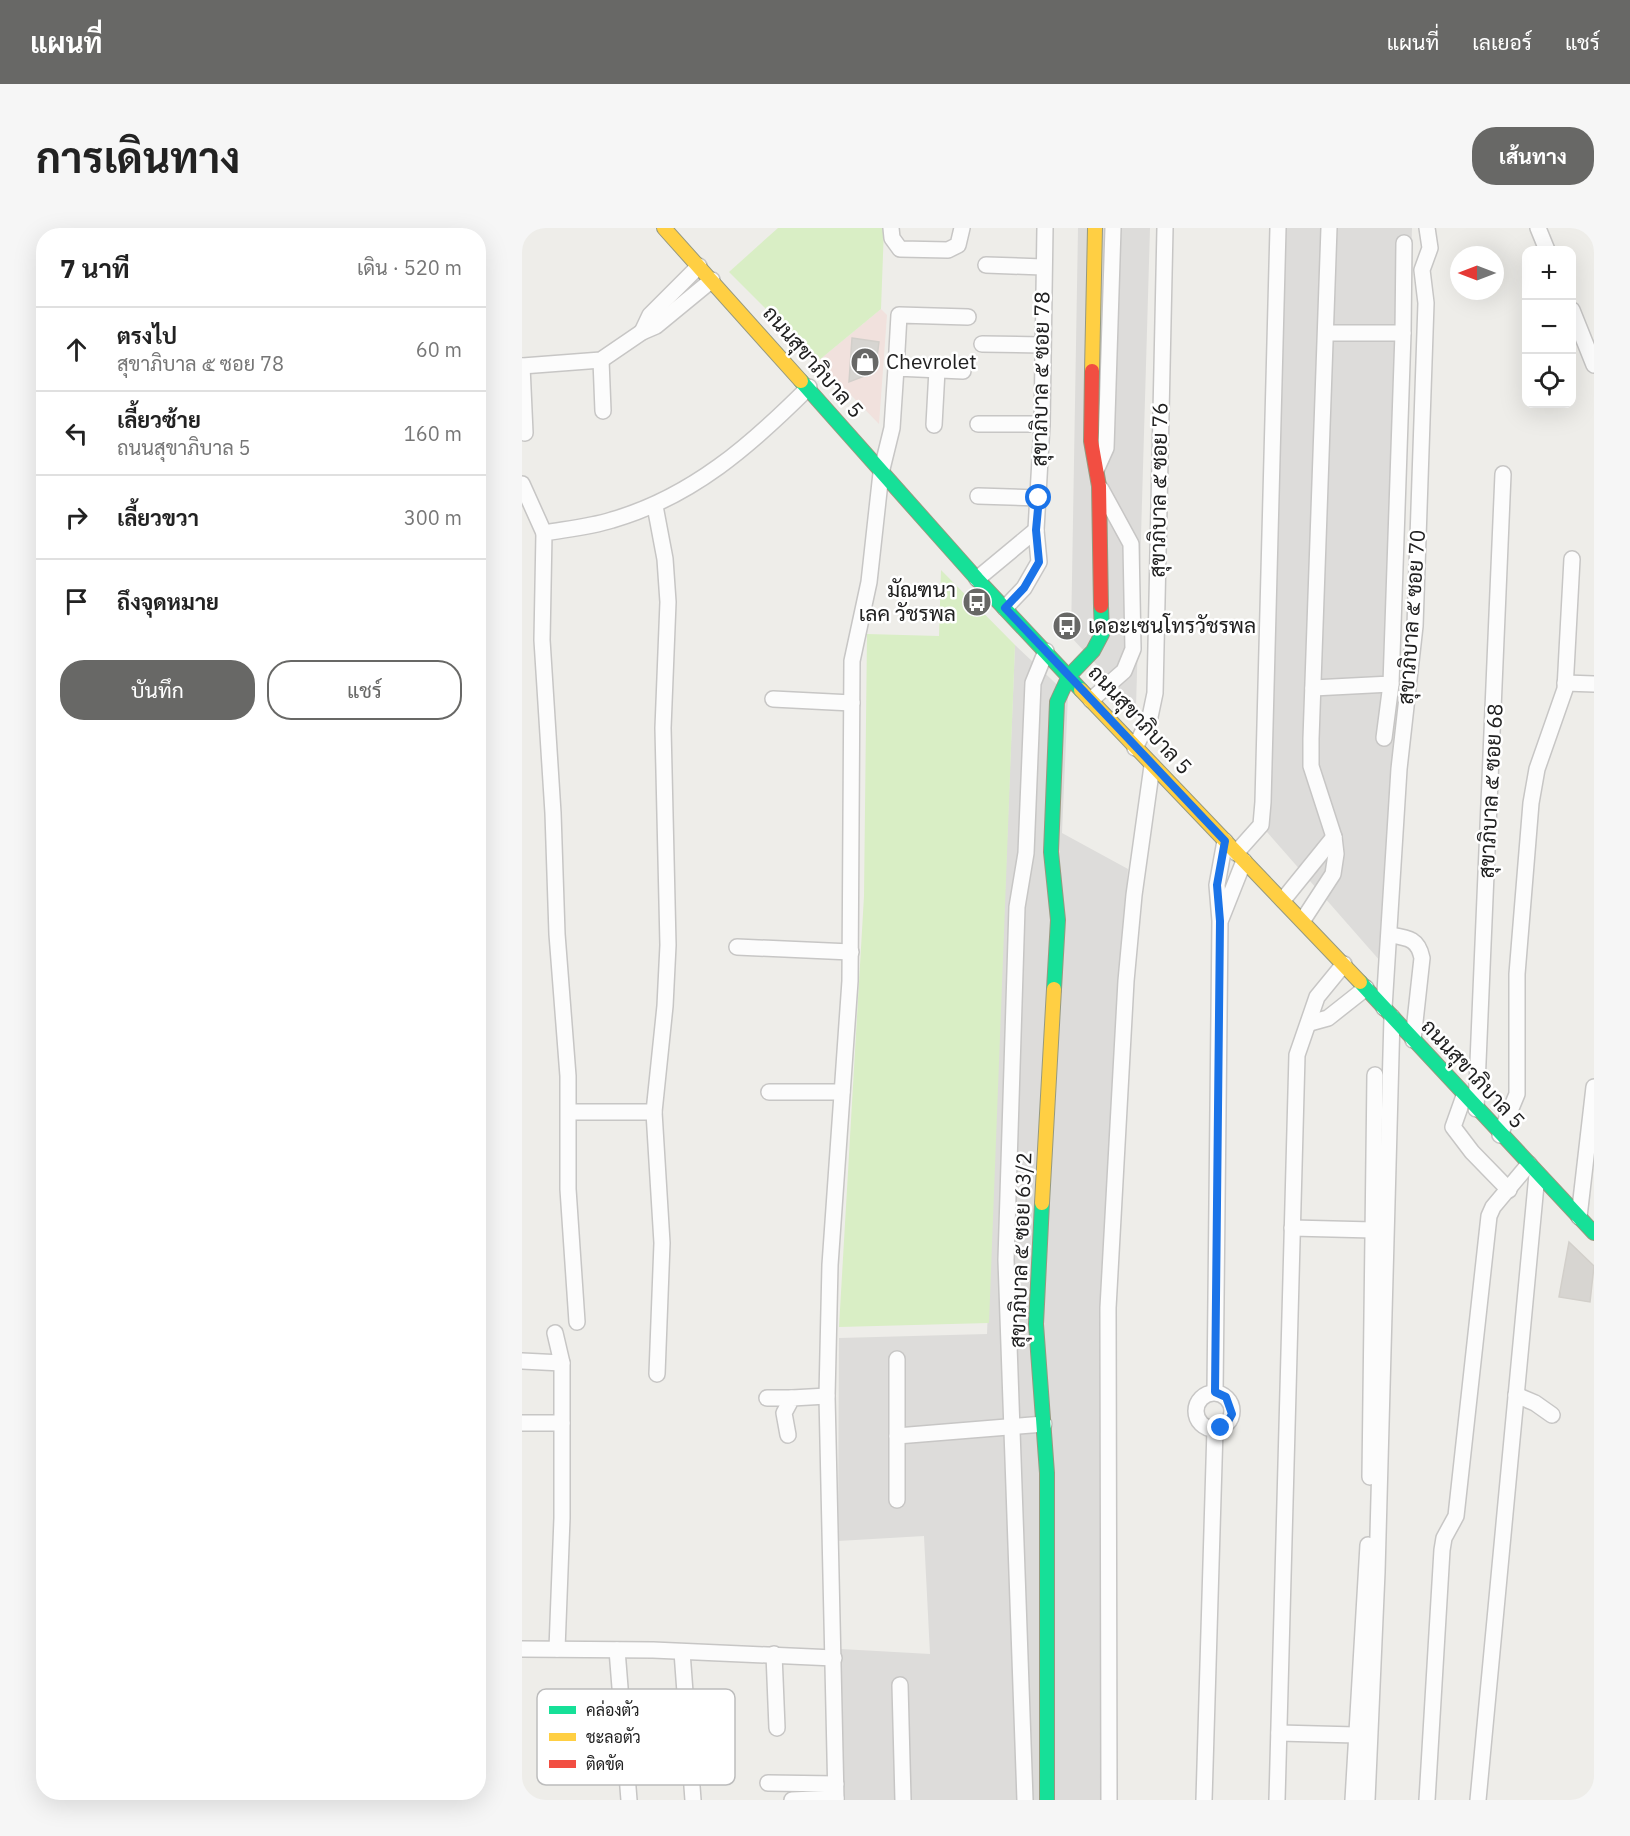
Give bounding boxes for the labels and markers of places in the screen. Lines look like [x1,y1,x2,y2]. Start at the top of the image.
shop icon: Chevrolet [849,346,881,378]
place label: Chevrolet [886,347,977,375]
place label: มัณฑนา เลค วัชรพล [859,575,956,627]
bus stop icon: มัณฑนา เลค วัชรพล [961,586,993,618]
bus stop icon: เดอะเซนโทรวัชรพล [1051,610,1083,642]
place label: เดอะเซนโทรวัชรพล [1088,611,1256,639]

